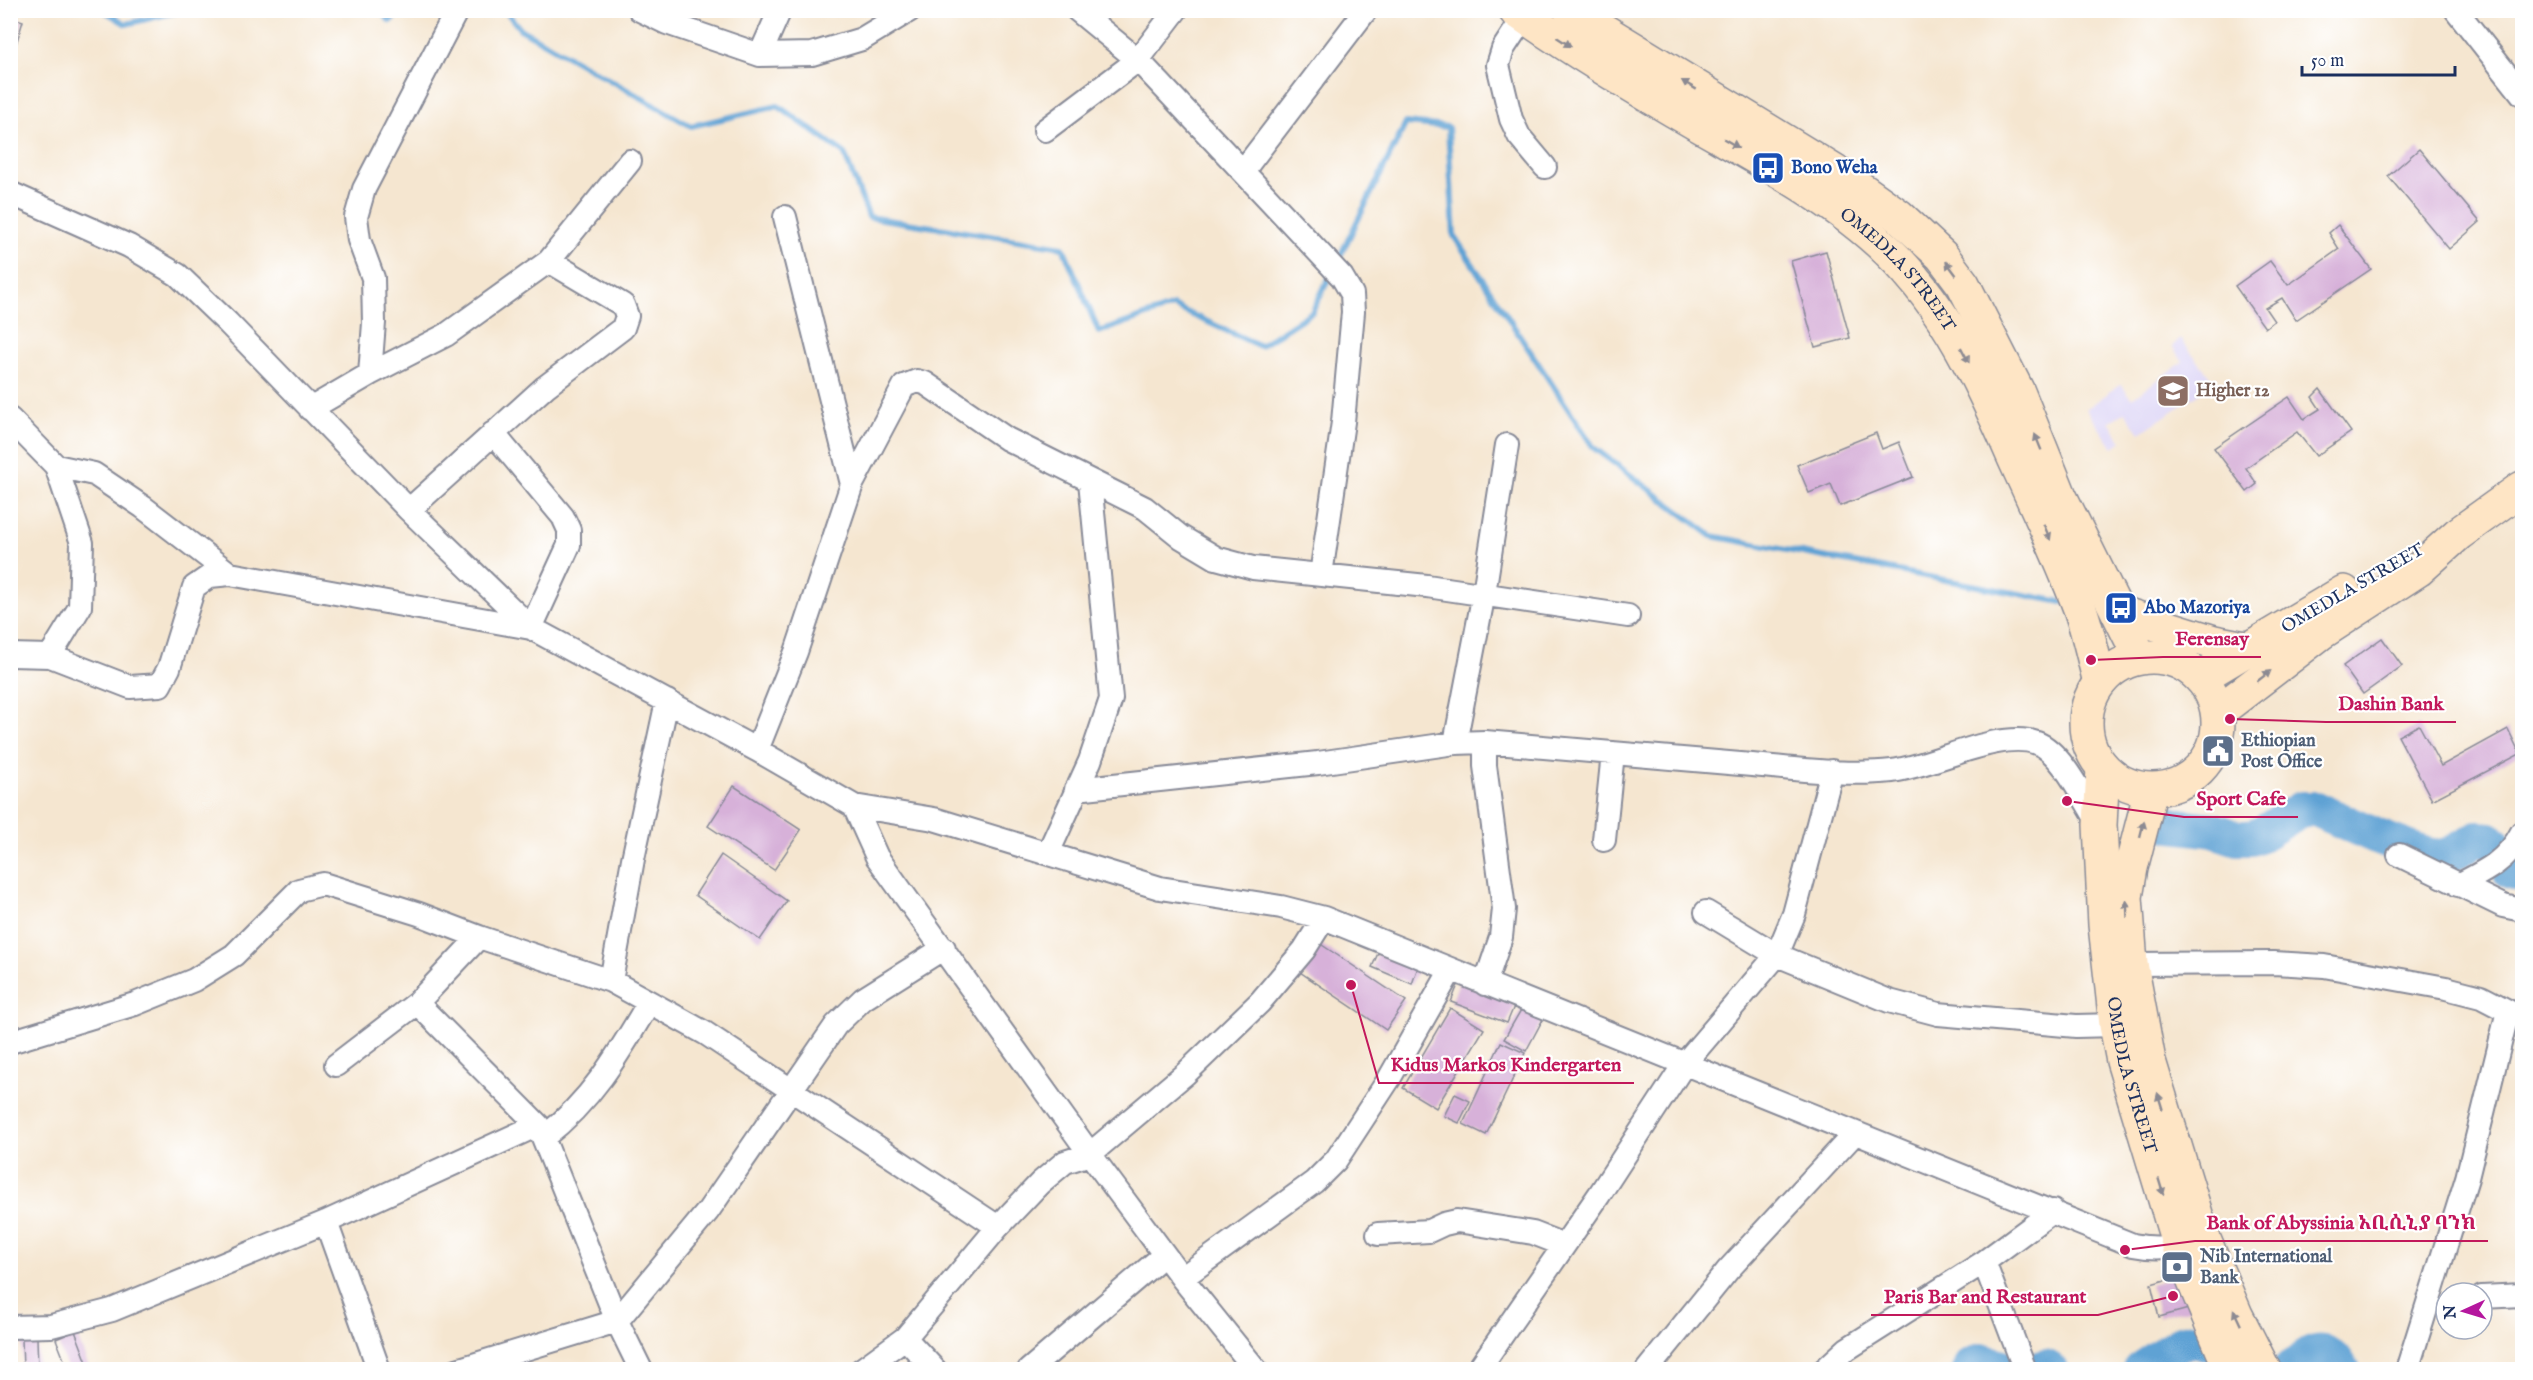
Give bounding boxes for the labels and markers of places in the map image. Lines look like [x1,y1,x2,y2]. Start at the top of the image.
bus stop icon: Bono Weha [1750,150,1786,186]
place label: Bono Weha [1791,157,1879,180]
school or university icon: Higher 12 [2155,373,2191,409]
place label: Higher 12 [2196,380,2270,403]
bus stop icon: Abo Mazoriya [2103,590,2139,626]
place label: Abo Mazoriya [2143,597,2251,620]
callout: Ferensay [2163,619,2261,657]
callout: Dashin Bank [2326,684,2456,722]
place label: Ethiopian Post Office [2241,730,2323,774]
public building icon: Ethiopian Post Office [2200,733,2236,769]
callout: Sport Cafe [2184,779,2298,817]
callout: Kidus Markos Kindergarten [1379,1045,1634,1083]
callout: Bank of Abyssinia አቢሲኒያ ባንክ [2195,1203,2488,1241]
place label: Nib International Bank [2199,1246,2333,1290]
bank icon: Nib International Bank [2159,1249,2195,1285]
callout: Paris Bar and Restaurant [1871,1277,2098,1315]

